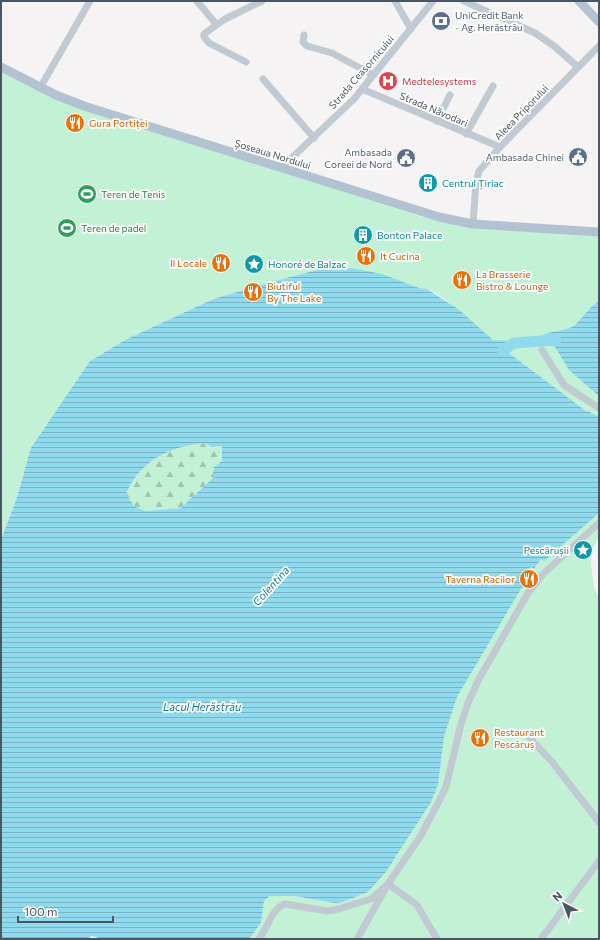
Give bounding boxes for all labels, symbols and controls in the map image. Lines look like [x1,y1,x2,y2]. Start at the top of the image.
place label: UniCredit Bank - Ag. Herăstrău [455,9,524,33]
bank icon: UniCredit Bank - Ag. Herăstrău [430,10,452,32]
street label: Strada Ceasornicului [326,33,396,111]
hospital icon: Medtelesystems [377,70,399,92]
place label: Medtelesystems [402,75,477,87]
street label: Aleea Priporului [492,82,550,142]
street label: Strada Năvodari [398,89,470,129]
restaurant icon: Gura Portiței [64,112,86,134]
place label: Gura Portiței [89,117,148,130]
street label: Șoseaua Nordului [233,137,312,172]
place label: Ambasada Coreei de Nord [324,146,392,170]
public building icon: Ambasada Chinei [567,146,589,168]
public building icon: Ambasada Coreei de Nord [395,147,417,169]
place label: Ambasada Chinei [486,151,564,163]
building icon: Centrul Țiriac [417,172,439,194]
place label: Centrul Țiriac [442,177,504,190]
sports icon: Teren de Tenis [76,183,98,205]
place label: Teren de Tenis [101,188,166,200]
sports icon: Teren de padel [56,217,78,239]
place label: Teren de padel [81,222,146,234]
building icon: Bonton Palace [352,224,374,246]
place label: Bonton Palace [377,229,442,241]
restaurant icon: It Cucina [355,245,377,267]
place label: It Cucina [380,250,420,262]
restaurant icon: Il Locale [210,252,232,274]
place icon: Honoré de Balzac [243,253,265,275]
place label: Il Locale [170,257,207,269]
place label: Honoré de Balzac [268,258,347,270]
place label: La Brasserie Bistro & Lounge [476,268,548,292]
restaurant icon: La Brasserie Bistro & Lounge [451,269,473,291]
place label: Biutiful By The Lake [267,280,321,304]
restaurant icon: Biutiful By The Lake [242,281,264,303]
place icon: Pescărușii [572,539,594,561]
place label: Pescărușii [524,544,569,557]
water label: Colentina [250,563,292,608]
restaurant icon: Taverna Racilor [518,568,540,590]
place label: Taverna Racilor [445,573,515,585]
water label: Lacul Herăstrău [163,700,241,713]
place label: Restaurant Pescăruș [494,726,544,751]
restaurant icon: Restaurant Pescăruș [469,727,491,749]
north arrow [544,884,584,924]
text: N [550,889,564,904]
scale bar [18,898,113,924]
text: 100 m [24,904,58,918]

